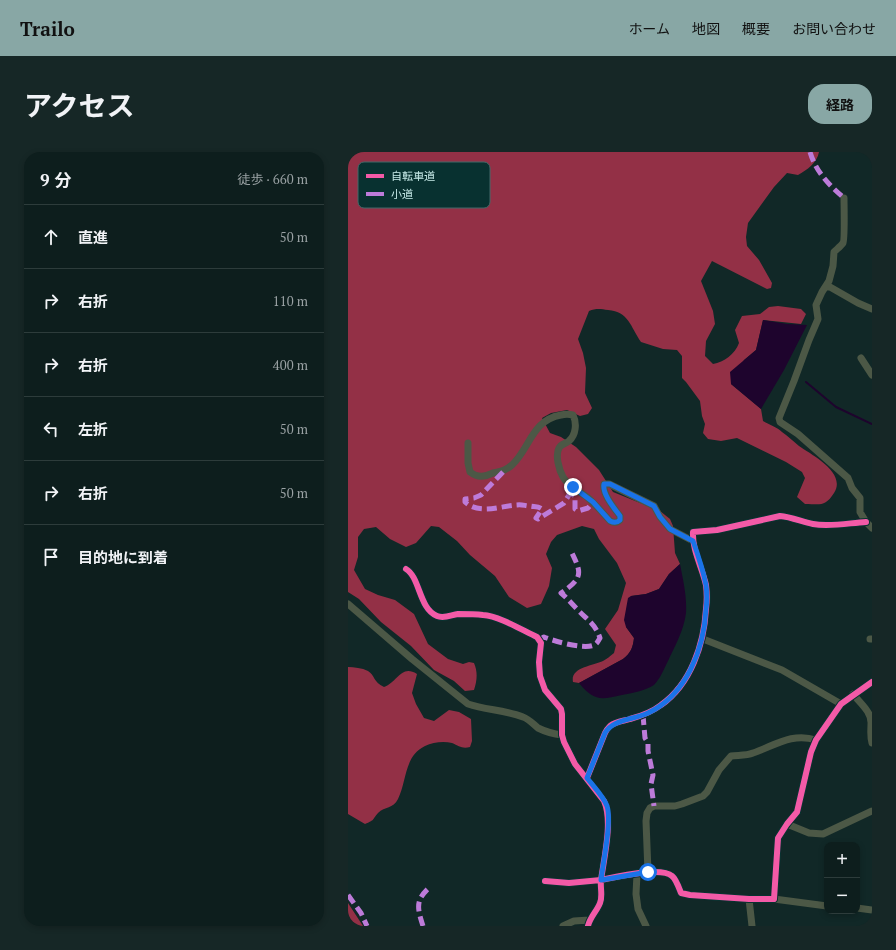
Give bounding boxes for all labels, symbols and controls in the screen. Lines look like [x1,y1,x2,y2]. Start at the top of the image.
text: Trailo [20,16,75,41]
text: ホーム [628,19,670,38]
text: 地図 [692,19,720,38]
text: 概要 [742,19,770,38]
text: お問い合わせ [792,19,876,38]
button: 経路 [808,84,872,124]
text: アクセス [24,87,135,124]
legend [358,162,490,208]
text: 9 分 [40,168,71,191]
text: 自転車道 [391,169,435,183]
text: 徒歩 · 660 m [237,170,308,188]
text: 小道 [391,187,413,201]
icon: ahead [40,226,62,248]
text: 直進 [78,227,108,247]
text: 50 m [280,228,308,246]
icon: right [40,290,62,312]
text: 右折 [78,291,108,311]
text: 110 m [273,292,308,310]
icon: right [40,354,62,376]
text: 右折 [78,355,108,375]
text: 400 m [273,356,308,374]
icon: left [40,418,62,440]
text: 左折 [78,419,108,439]
text: 50 m [280,420,308,438]
route end [564,478,582,496]
icon: right [40,482,62,504]
text: 右折 [78,483,108,503]
text: 50 m [280,484,308,502]
icon: arrive [40,546,62,568]
text: 目的地に到着 [78,547,168,567]
map controls [824,842,860,914]
button: + [824,842,860,878]
route start [639,863,657,881]
button: − [824,878,860,914]

